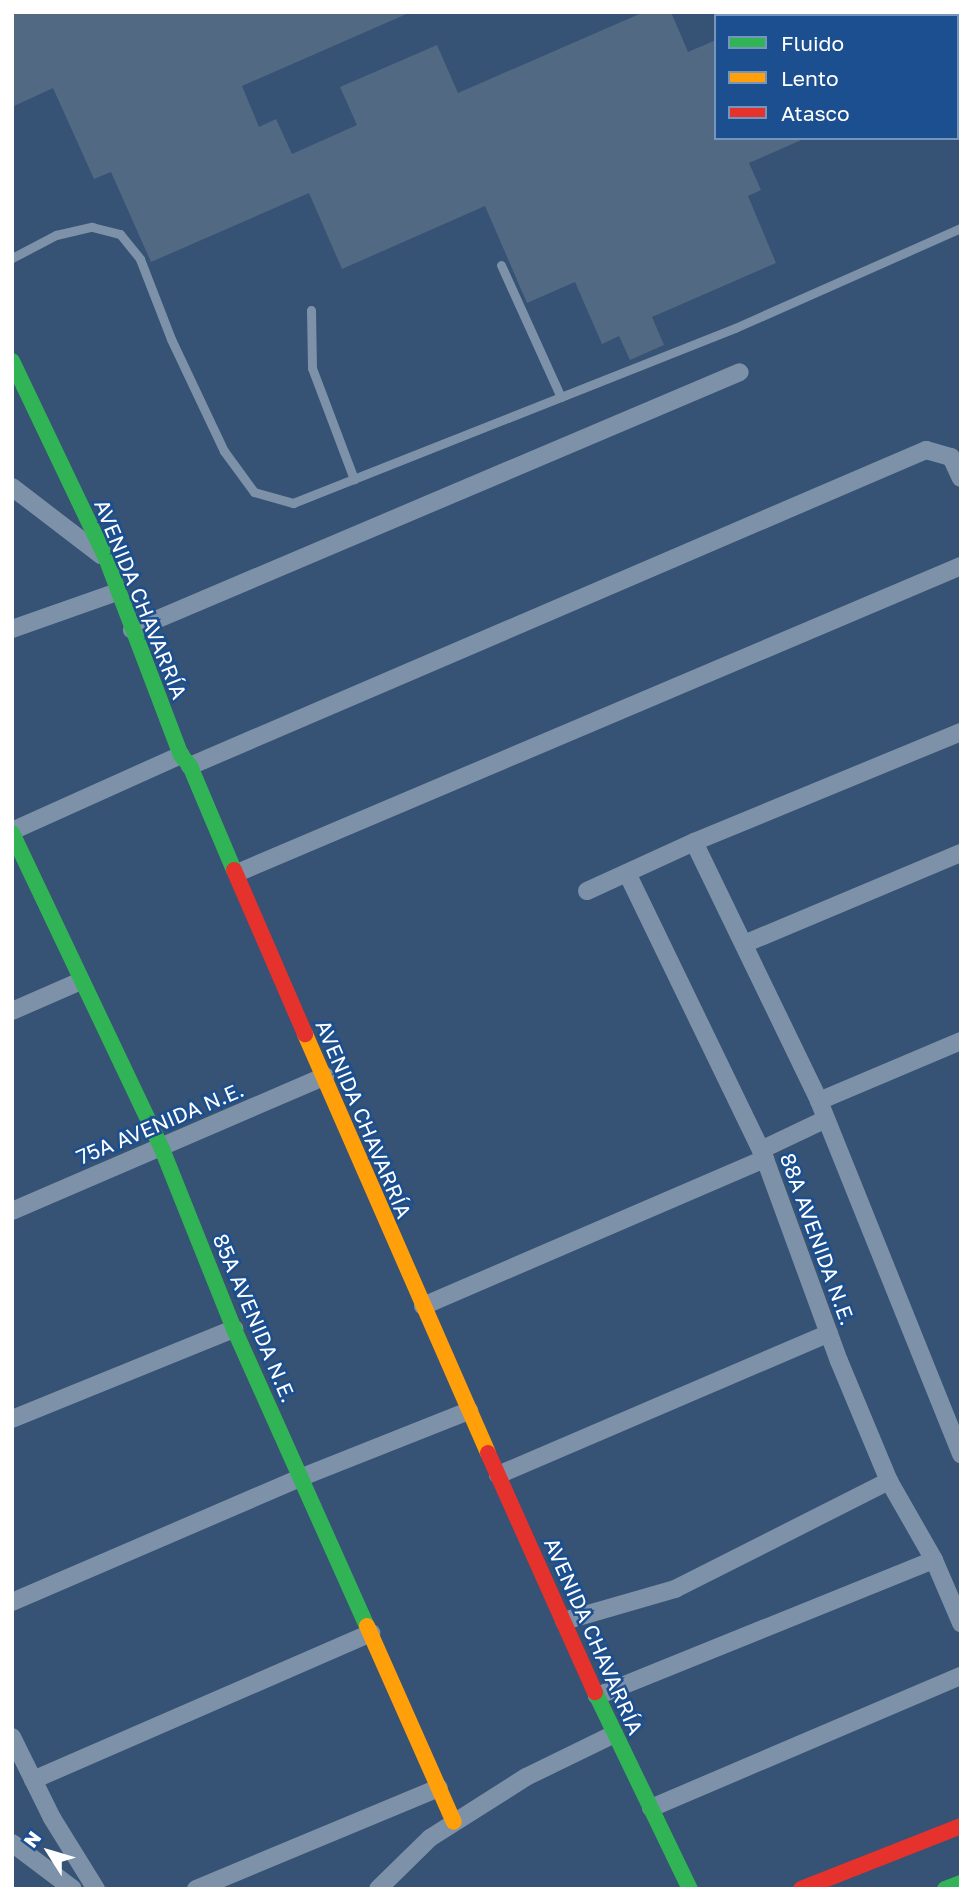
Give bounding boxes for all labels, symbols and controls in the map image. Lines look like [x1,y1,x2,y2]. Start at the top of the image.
legend [714,14,959,140]
text: Fluido [781,30,844,56]
text: Lento [781,65,839,91]
text: Atasco [781,100,850,126]
street label: AVENIDA CHAVARRÍA [89,495,193,703]
street label: AVENIDA CHAVARRÍA [311,1016,417,1222]
street label: 75A AVENIDA N.E. [73,1076,247,1170]
street label: 88A AVENIDA N.E. [775,1149,861,1329]
street label: 85A AVENIDA N.E. [208,1230,302,1406]
street label: AVENIDA CHAVARRÍA [539,1534,649,1738]
north arrow [14,1817,84,1887]
text: N [18,1826,45,1852]

